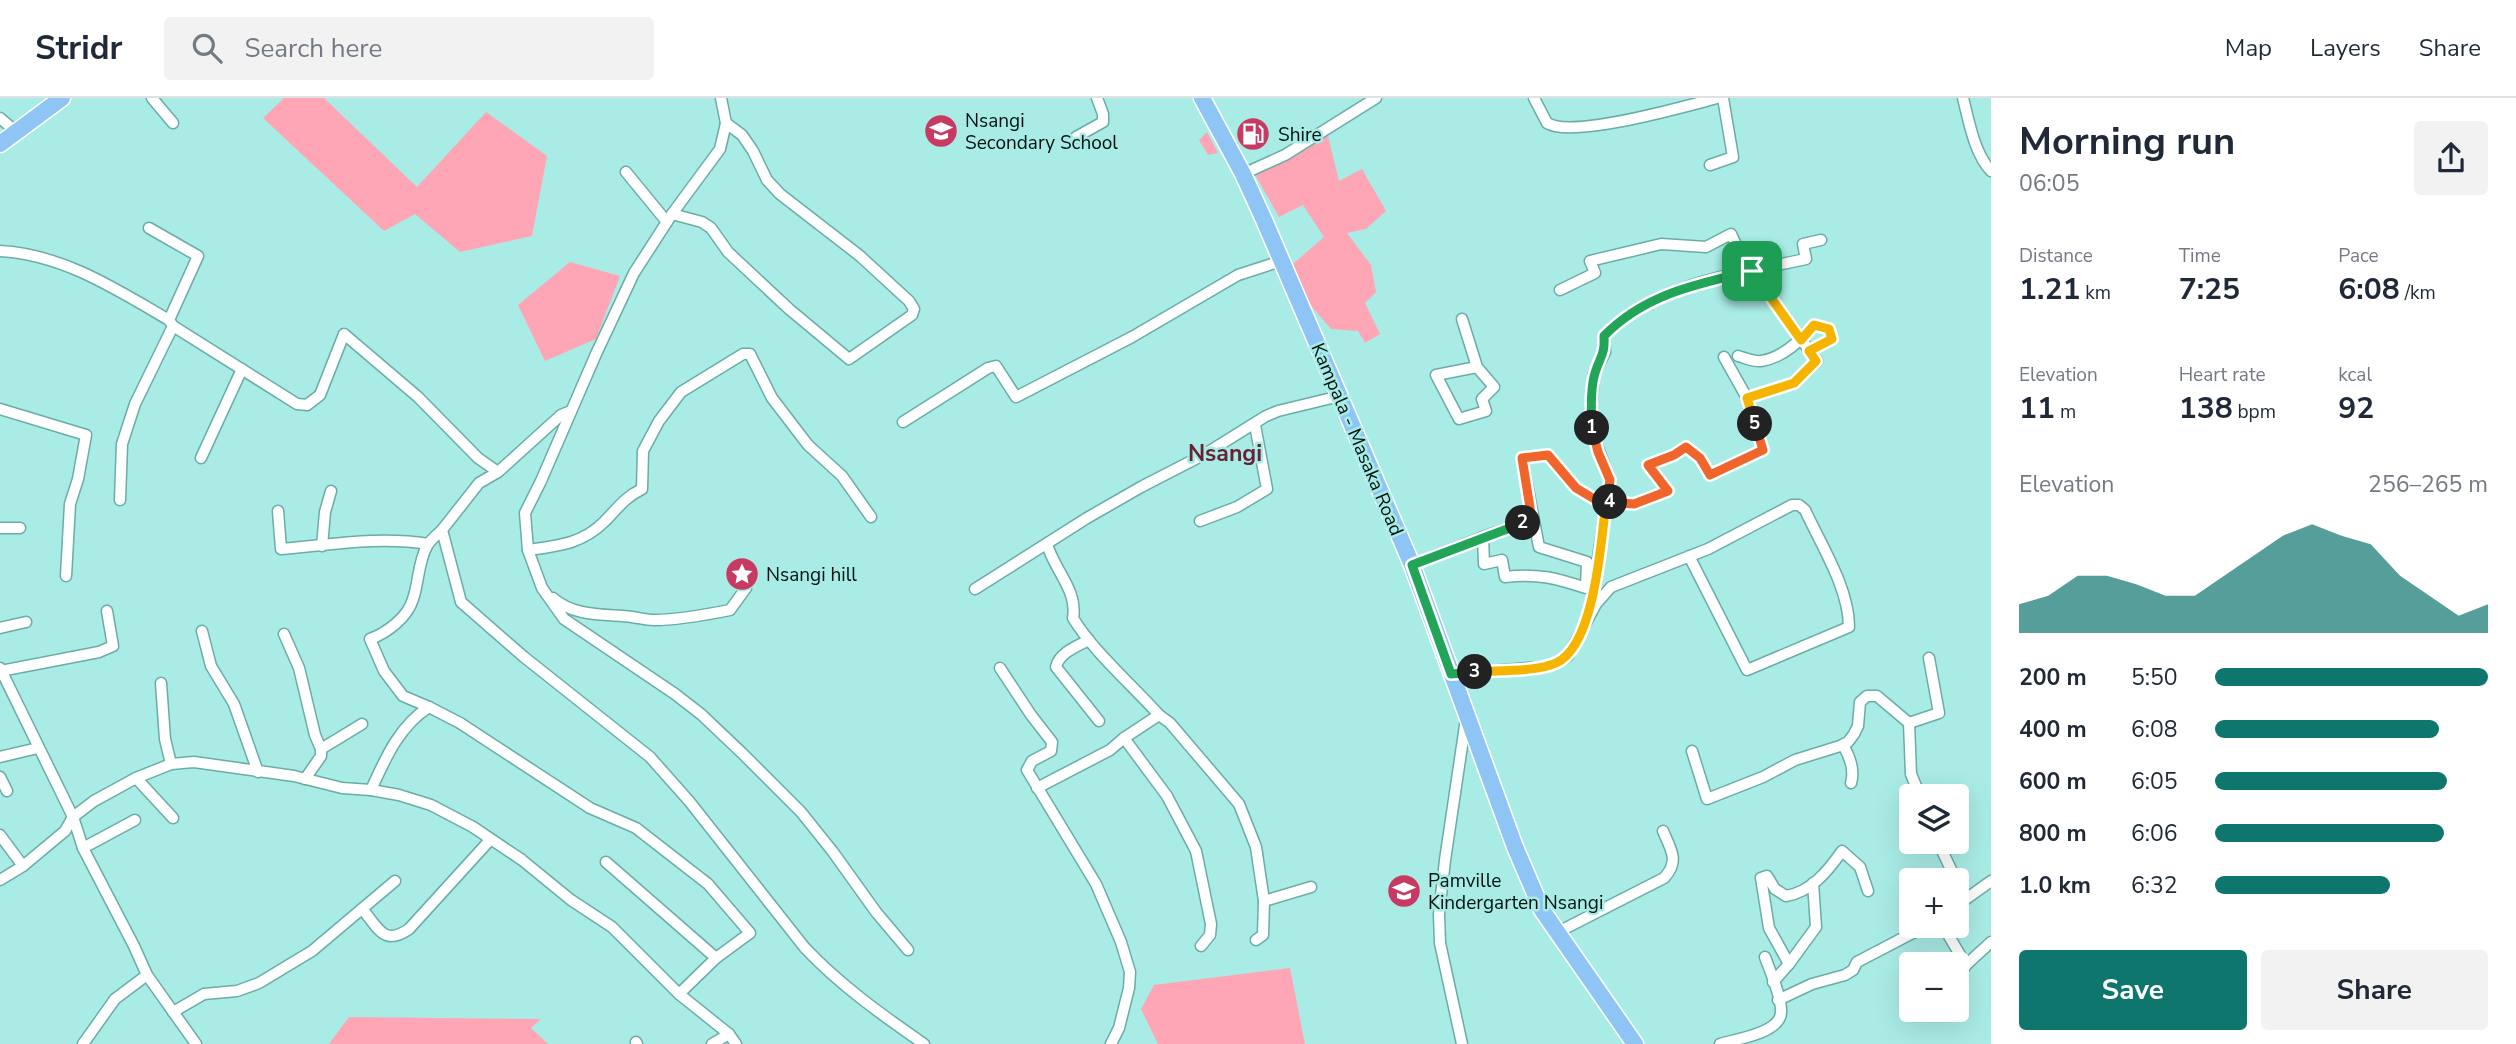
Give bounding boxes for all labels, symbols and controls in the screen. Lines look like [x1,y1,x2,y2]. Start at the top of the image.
search box [164,17,654,80]
text: Stridr [35,26,122,71]
icon: search [188,29,226,67]
text: Search here [244,31,382,66]
text: Map [2225,32,2272,64]
text: Layers [2310,32,2381,64]
text: Share [2419,32,2481,64]
place label: Nsangi Secondary School [965,108,1118,156]
school or university icon: Nsangi Secondary School [922,112,960,150]
fuel station icon: Shire [1234,115,1272,153]
text: Morning run [2019,116,2235,167]
button: share [2414,121,2488,195]
place label: Shire [1278,122,1322,148]
text: 06:05 [2019,168,2079,199]
pin [1722,241,1782,301]
text: Distance [2019,243,2093,269]
text: Time [2179,243,2221,269]
text: Pace [2338,243,2379,269]
icon: arrive [1733,252,1771,290]
text: 1.21 [2019,269,2080,310]
text: 7:25 [2179,269,2240,310]
text: 6:08 [2338,269,2400,310]
text: km [2080,280,2111,306]
text: /km [2400,280,2436,306]
street label: Kampala - Masaka Road [1305,339,1409,540]
text: Elevation [2019,362,2098,388]
text: Heart rate [2179,362,2266,388]
text: kcal [2338,362,2372,388]
text: 11 [2019,388,2055,429]
text: 138 [2179,388,2233,429]
text: 92 [2338,388,2374,429]
text: m [2055,399,2076,425]
text: bpm [2233,399,2276,425]
pin: 5 [1738,406,1772,442]
pin: 1 [1574,410,1610,446]
text: 5 [1749,410,1760,436]
text: 1 [1586,414,1597,440]
district label: Nsangi [1188,438,1262,469]
text: Elevation [2019,469,2114,500]
text: 256–265 m [2368,469,2488,500]
pin: 4 [1592,484,1628,520]
text: 4 [1604,488,1615,514]
pin: 2 [1506,506,1540,540]
text: 2 [1517,509,1528,535]
place icon: Nsangi hill [723,555,761,593]
place label: Nsangi hill [766,562,857,588]
pin: 3 [1458,654,1492,690]
text: 3 [1469,658,1480,684]
text: 200 m [2019,662,2087,693]
text: 5:50 [2131,662,2178,693]
text: 400 m [2019,714,2087,745]
text: 6:08 [2131,714,2178,745]
text: 600 m [2019,766,2087,797]
text: 6:05 [2131,766,2178,797]
map controls [1899,784,1969,1022]
button: layers [1899,784,1969,854]
text: 800 m [2019,818,2087,849]
text: 6:06 [2131,818,2178,849]
place label: Pamville Kindergarten Nsangi [1428,868,1603,916]
button: + [1899,868,1969,938]
text: 1.0 km [2019,870,2091,901]
text: 6:32 [2131,870,2178,901]
school or university icon: Pamville Kindergarten Nsangi [1385,872,1423,910]
button: Save [2019,950,2247,1030]
button: Share [2261,950,2488,1030]
button: − [1899,952,1969,1022]

